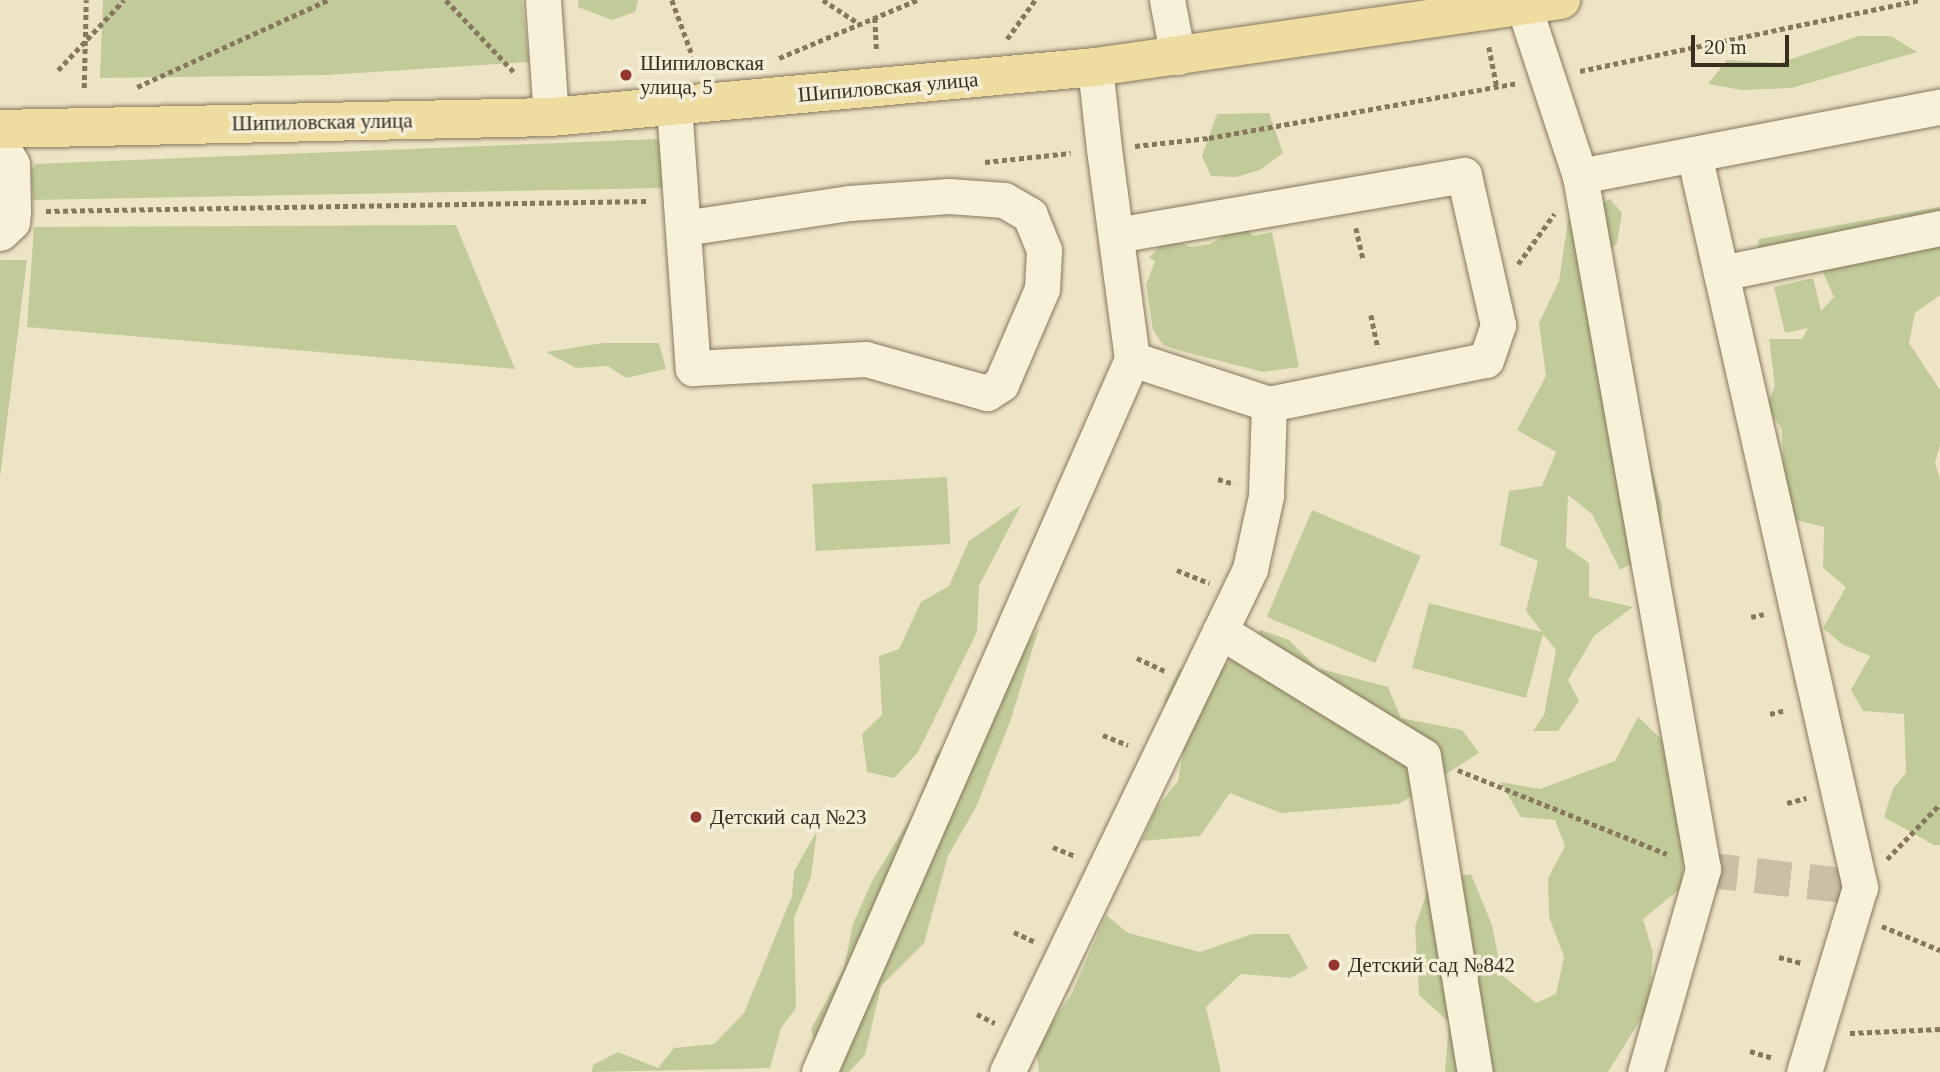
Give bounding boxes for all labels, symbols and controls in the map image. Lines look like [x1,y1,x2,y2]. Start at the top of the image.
scale bar [1695,21,1793,65]
text: 20 m [1704,35,1747,59]
place label: Шипиловская улица, 5 [640,50,764,100]
marker: Шипиловская улица, 5 [618,67,634,83]
street label: Шипиловская улица [797,67,979,107]
street label: Шипиловская улица [231,108,413,136]
place label: Детский сад №23 [710,804,866,830]
marker: Детский сад №23 [688,809,704,825]
place label: Детский сад №842 [1348,952,1515,978]
marker: Детский сад №842 [1326,957,1342,973]

